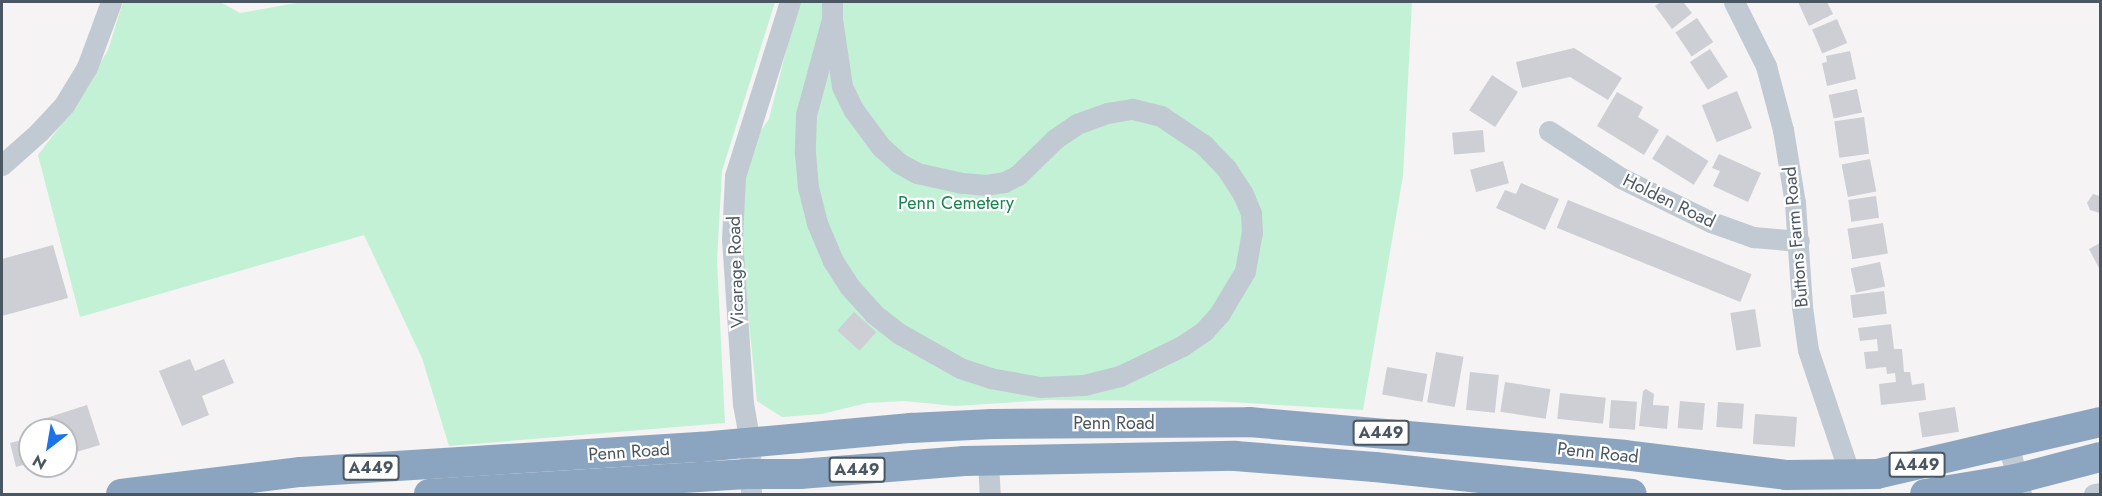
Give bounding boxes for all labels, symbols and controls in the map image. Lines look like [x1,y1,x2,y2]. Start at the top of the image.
street label: Buttons Farm Road [1779,166,1813,308]
street label: Holden Road [1619,169,1719,233]
park label: Penn Cemetery [898,192,1014,214]
street label: Vicarage Road [723,215,749,329]
street label: Penn Road [1073,412,1155,434]
north arrow [18,418,78,478]
road number: A449 [1352,420,1410,446]
street label: Penn Road [587,438,671,466]
street label: Penn Road [1556,438,1640,468]
text: N [28,449,51,475]
road number: A449 [1888,452,1946,478]
road number: A449 [342,455,400,481]
road number: A449 [828,457,886,483]

